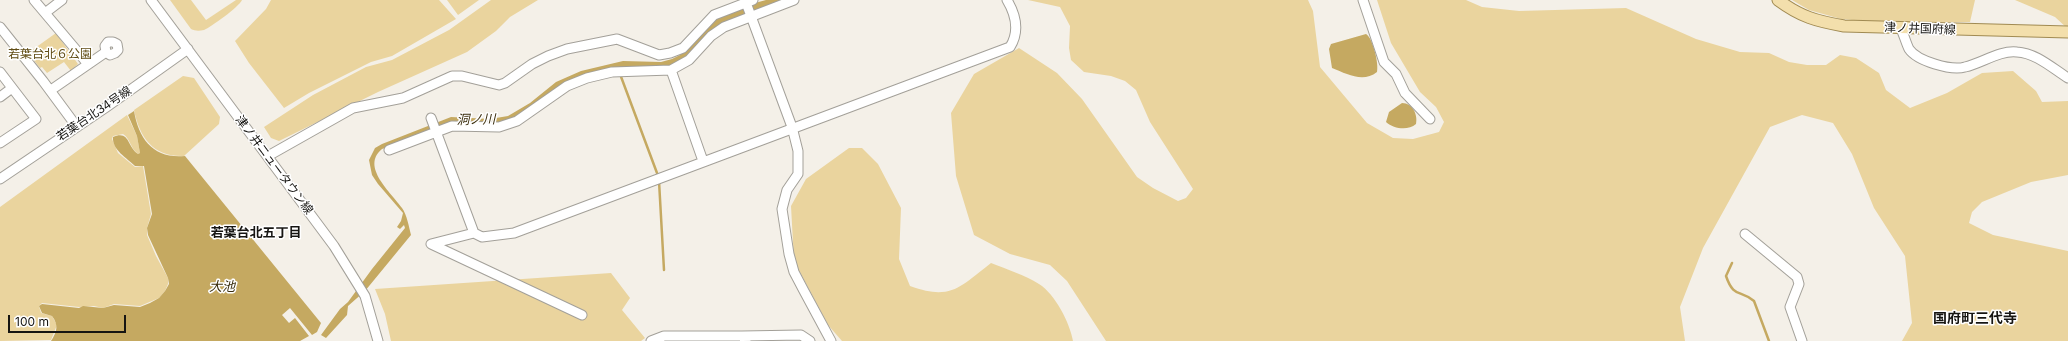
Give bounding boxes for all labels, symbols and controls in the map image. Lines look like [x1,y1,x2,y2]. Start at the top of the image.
street label: 津ノ井国府線 [1884,21,1956,37]
park label: 若葉台北６公園 [8,47,92,61]
street label: 若葉台北34号線 [54,84,134,144]
water label: 洞ノ川 [456,112,496,128]
street label: 津ノ井ニュータウン線 [232,113,316,217]
district label: 若葉台北五丁目 [211,225,301,241]
water label: 大池 [209,279,235,295]
scale bar [10,307,128,333]
district label: 国府町三代寺 [1933,311,2017,327]
text: 100 m [15,314,49,329]

